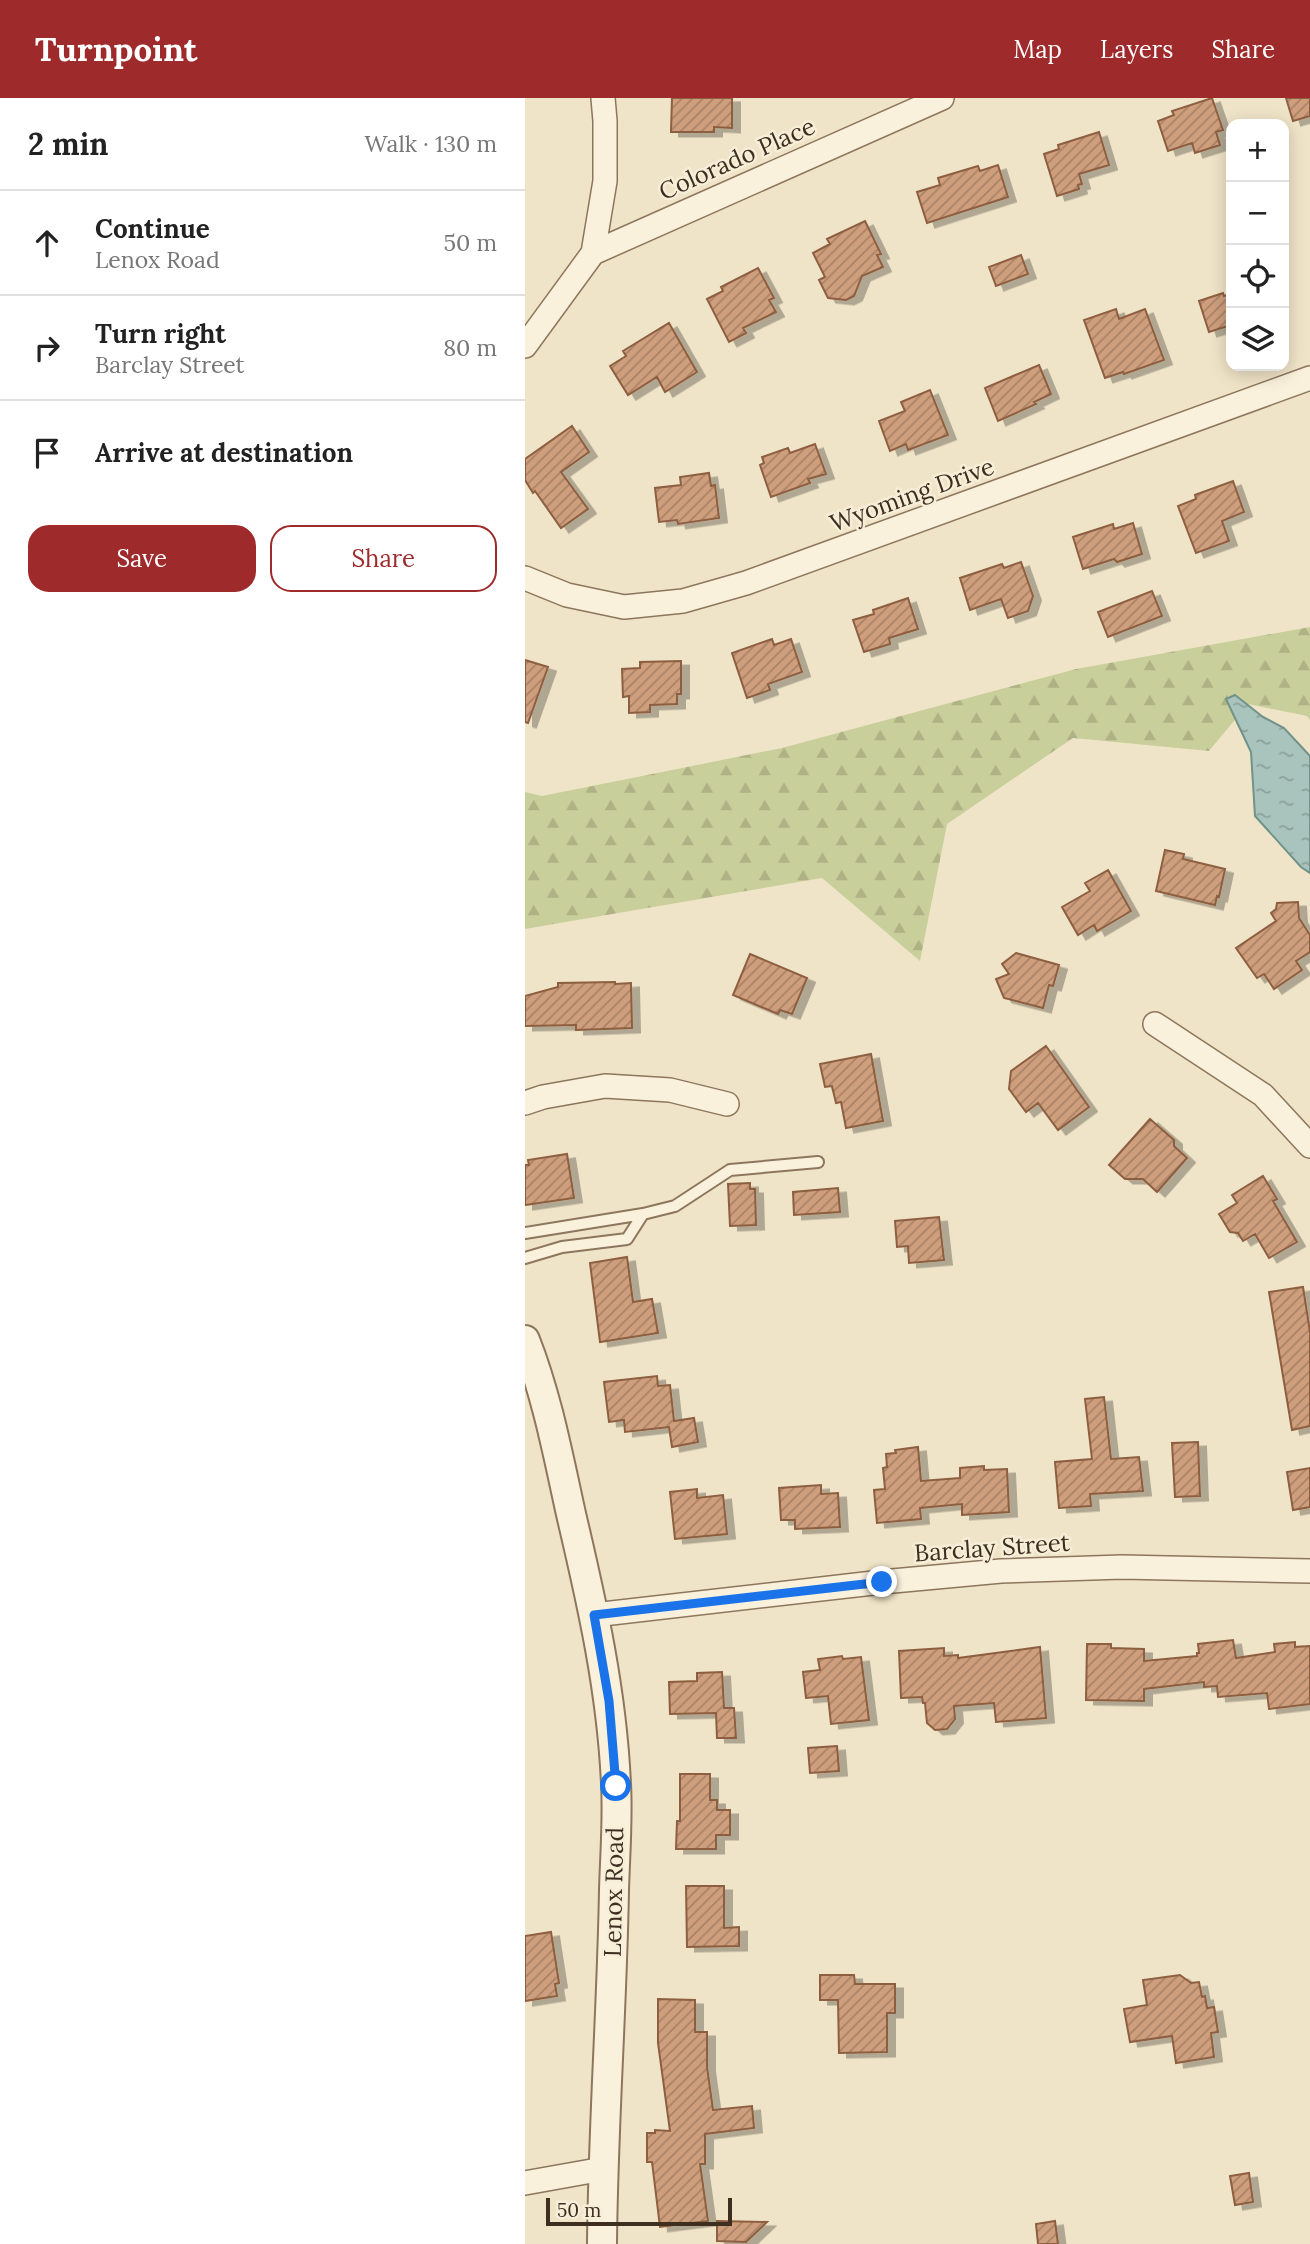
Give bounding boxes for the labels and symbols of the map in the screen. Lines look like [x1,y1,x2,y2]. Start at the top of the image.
street label: Colorado Place [654,110,820,207]
street label: Wyoming Drive [826,450,998,539]
street label: Barclay Street [913,1527,1072,1568]
route end [866,1566,897,1597]
route start [600,1770,631,1801]
street label: Lenox Road [597,1827,630,1957]
scale bar [546,2195,731,2227]

